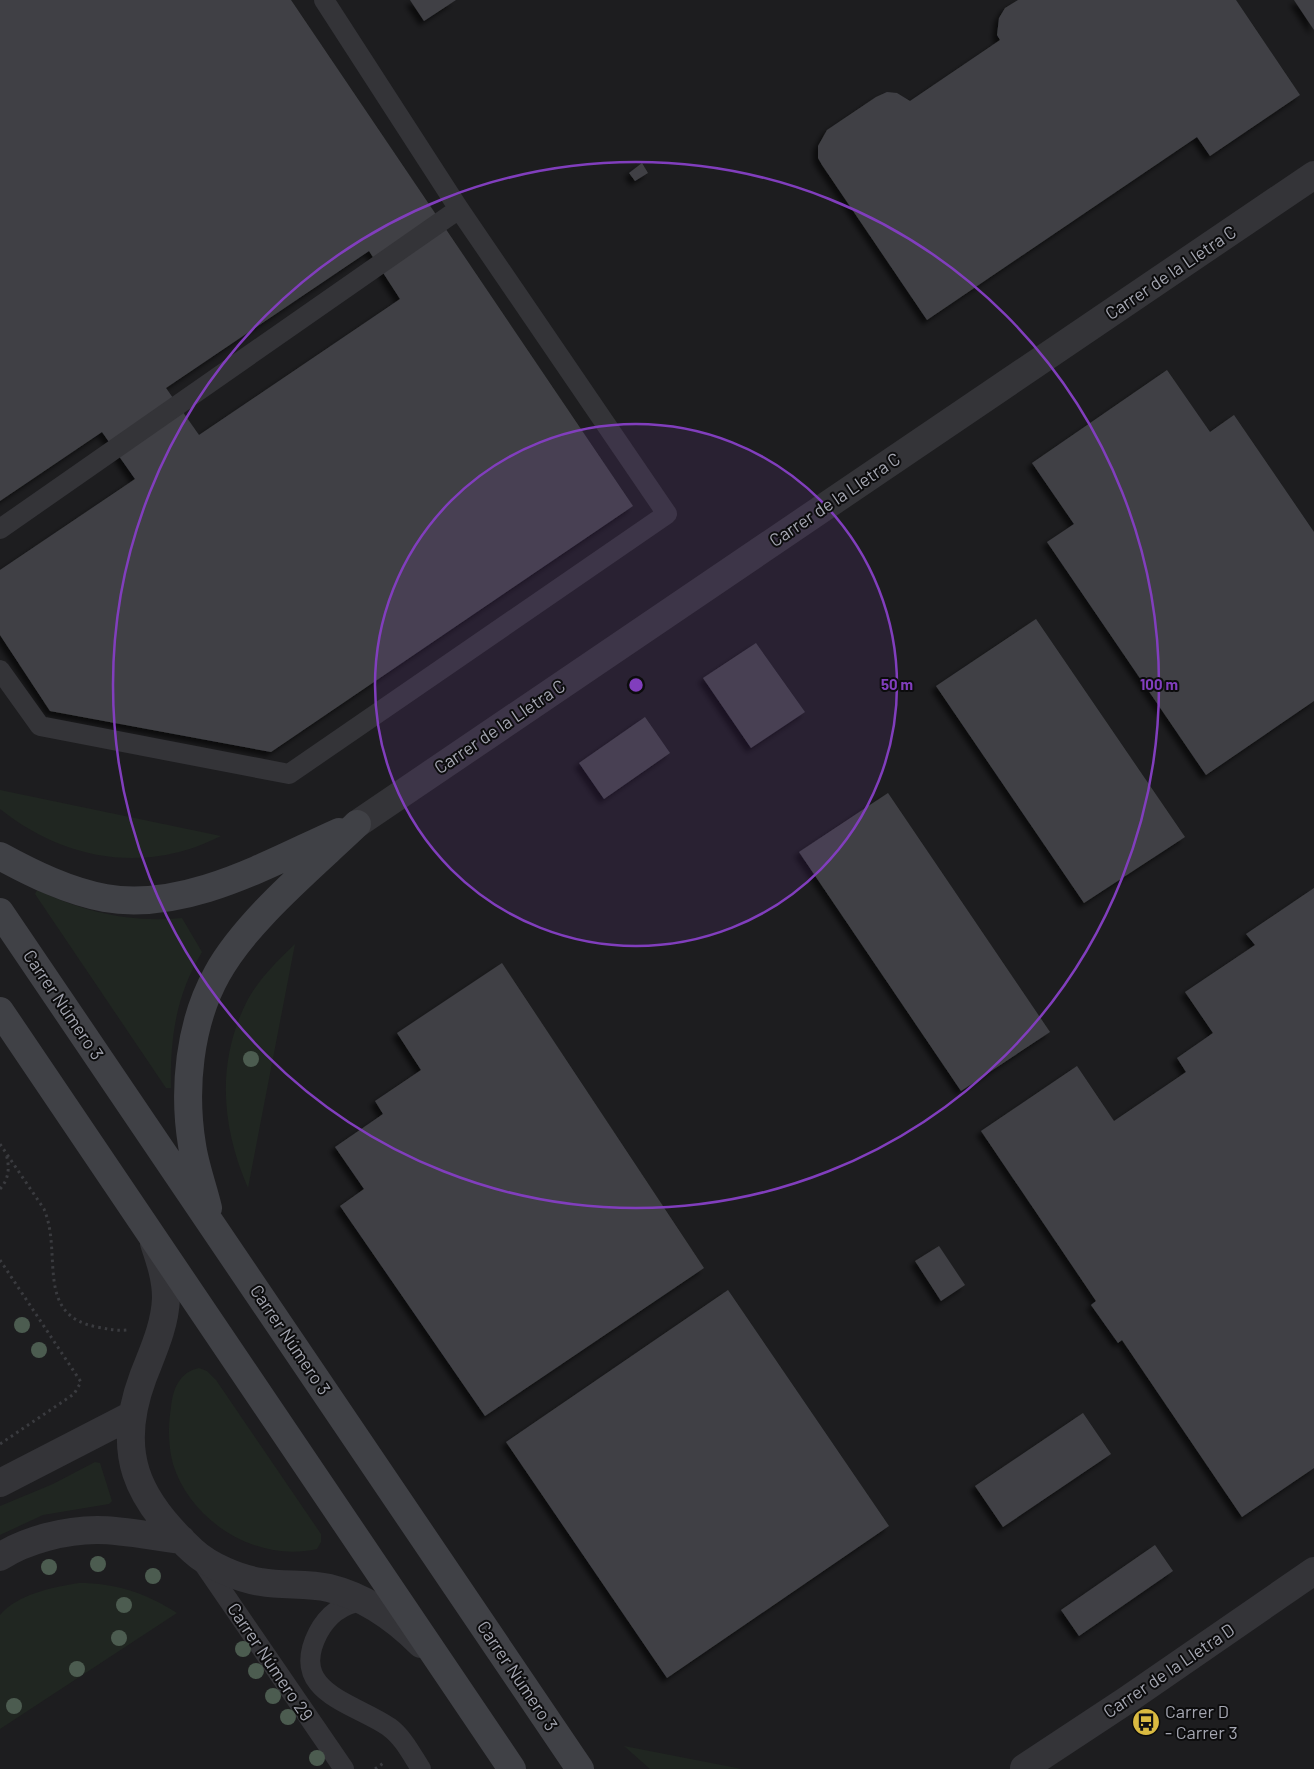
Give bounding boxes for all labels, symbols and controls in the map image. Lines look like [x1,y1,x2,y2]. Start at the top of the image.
street label: Carrer de la Lletra C [1101,220,1240,324]
street label: Carrer de la Lletra C [765,447,904,551]
street label: Carrer de la Lletra C [430,674,569,778]
text: 50 m [881,675,913,693]
text: 100 m [1140,675,1178,693]
centre of rings [627,676,645,694]
street label: Carrer Número 3 [19,945,109,1064]
street label: Carrer Número 3 [246,1280,336,1399]
street label: Carrer Número 29 [223,1598,319,1725]
street label: Carrer Número 3 [473,1616,563,1735]
street label: Carrer de la Lletra D [1099,1618,1238,1722]
place label: Carrer D - Carrer 3 [1165,1700,1238,1743]
bus stop icon: Carrer D - Carrer 3 [1131,1707,1161,1737]

